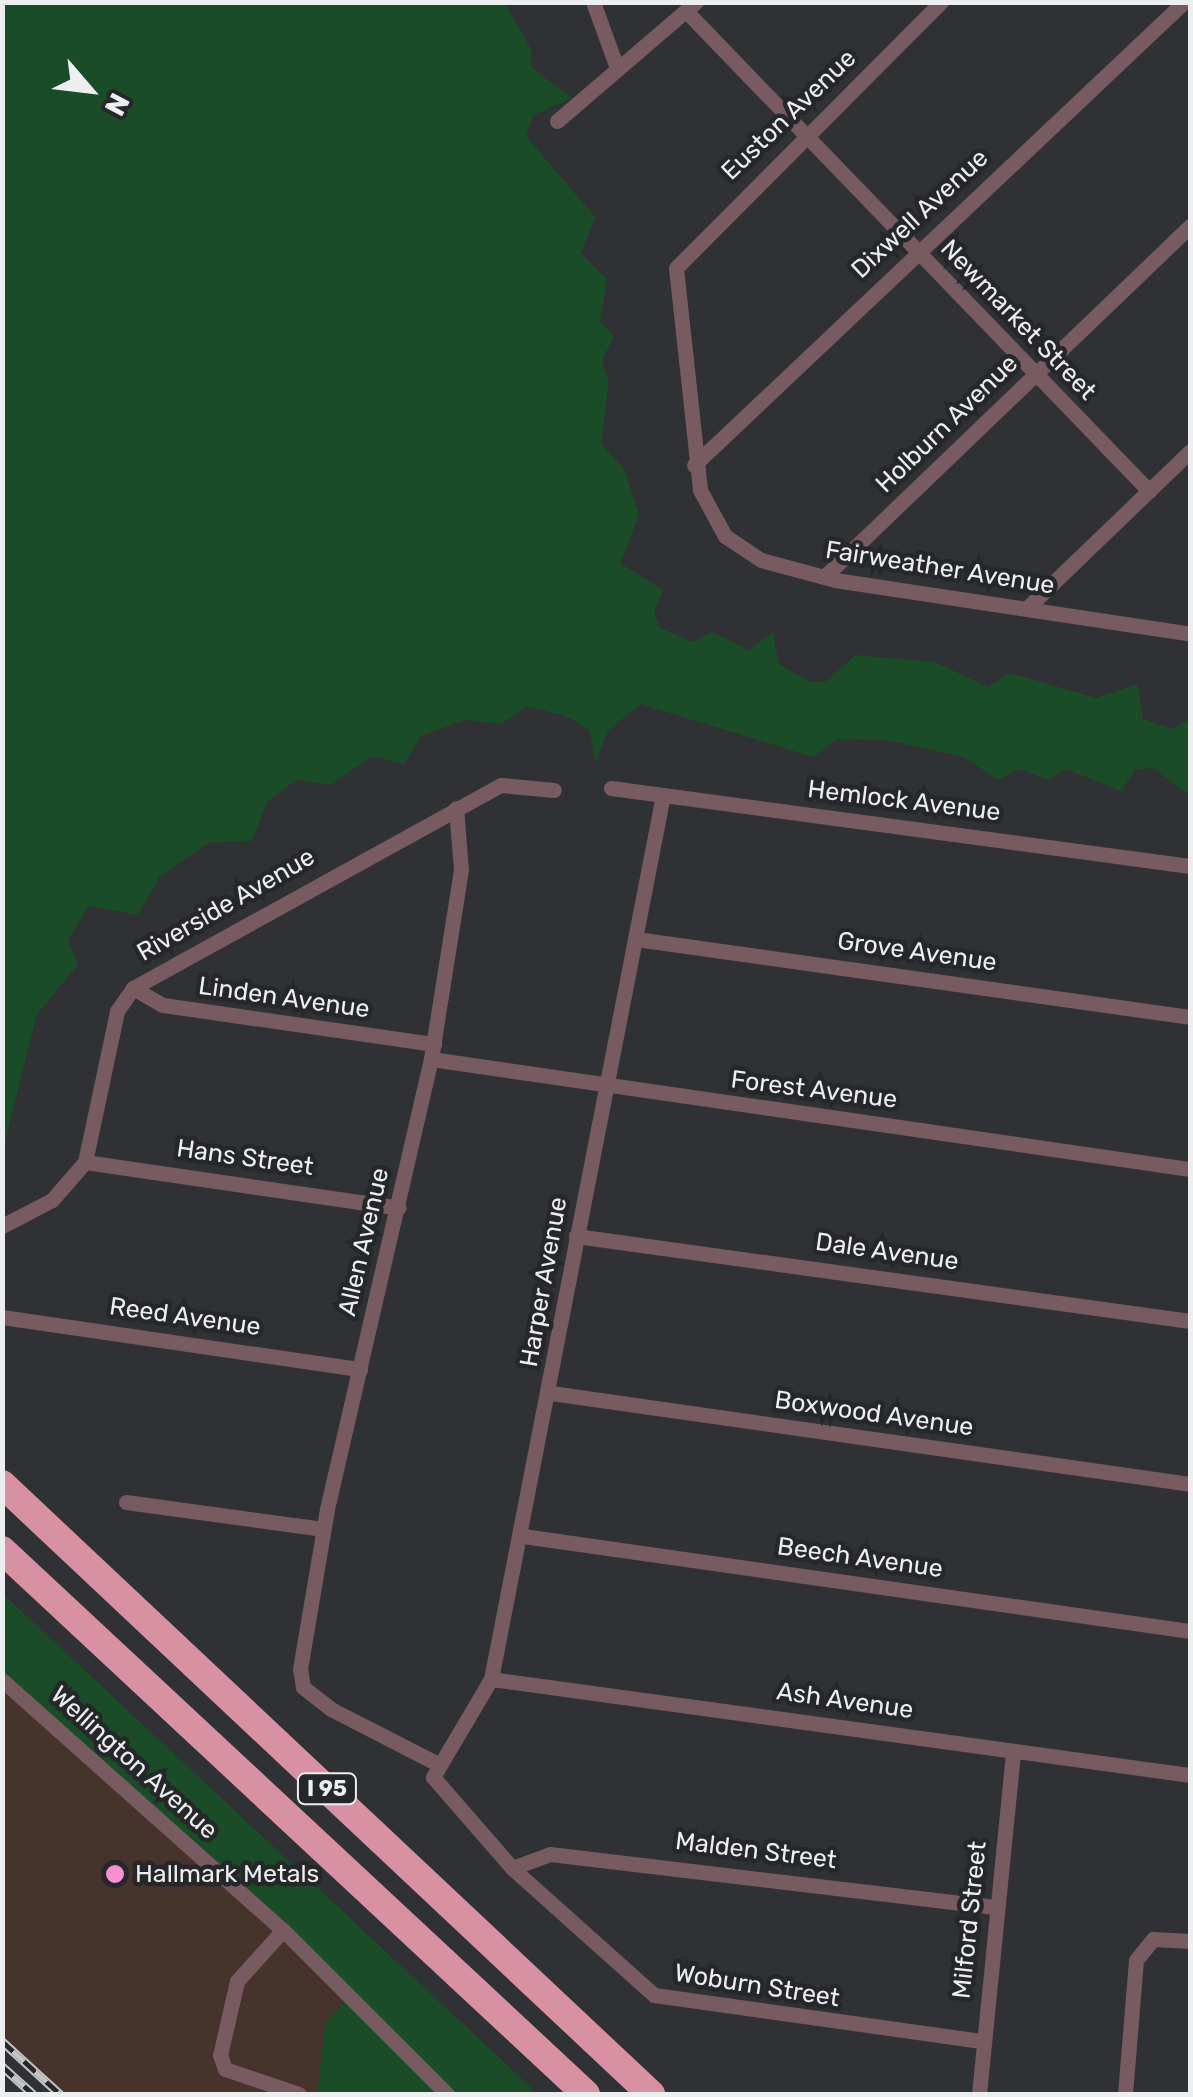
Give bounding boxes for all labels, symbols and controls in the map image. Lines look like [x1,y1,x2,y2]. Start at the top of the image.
north arrow [40,40,140,140]
street label: Euston Avenue [715,43,863,187]
text: N [98,88,136,121]
street label: Dixwell Avenue [845,143,995,285]
street label: Newmarket Street [934,234,1102,406]
street label: Holburn Avenue [869,348,1025,500]
street label: Fairweather Avenue [823,535,1057,601]
street label: Hemlock Avenue [805,774,1003,828]
street label: Riverside Avenue [132,842,320,968]
street label: Grove Avenue [835,926,999,978]
street label: Linden Avenue [196,971,372,1025]
street label: Forest Avenue [729,1065,899,1115]
street label: Hans Street [175,1134,315,1182]
street label: Allen Avenue [332,1165,396,1319]
street label: Harper Avenue [514,1194,574,1370]
street label: Dale Avenue [813,1227,961,1277]
street label: Reed Avenue [107,1292,263,1342]
street label: Boxwood Avenue [772,1385,976,1443]
street label: Beech Avenue [775,1531,945,1585]
street label: Ash Avenue [774,1677,916,1725]
street label: Wellington Avenue [44,1680,224,1846]
road number: I 95 [294,1772,360,1806]
street label: Malden Street [674,1826,838,1876]
street label: Milford Street [947,1840,993,2000]
place label: Hallmark Metals [135,1859,320,1889]
marker: Hallmark Metals [104,1863,126,1885]
street label: Woburn Street [672,1958,842,2014]

